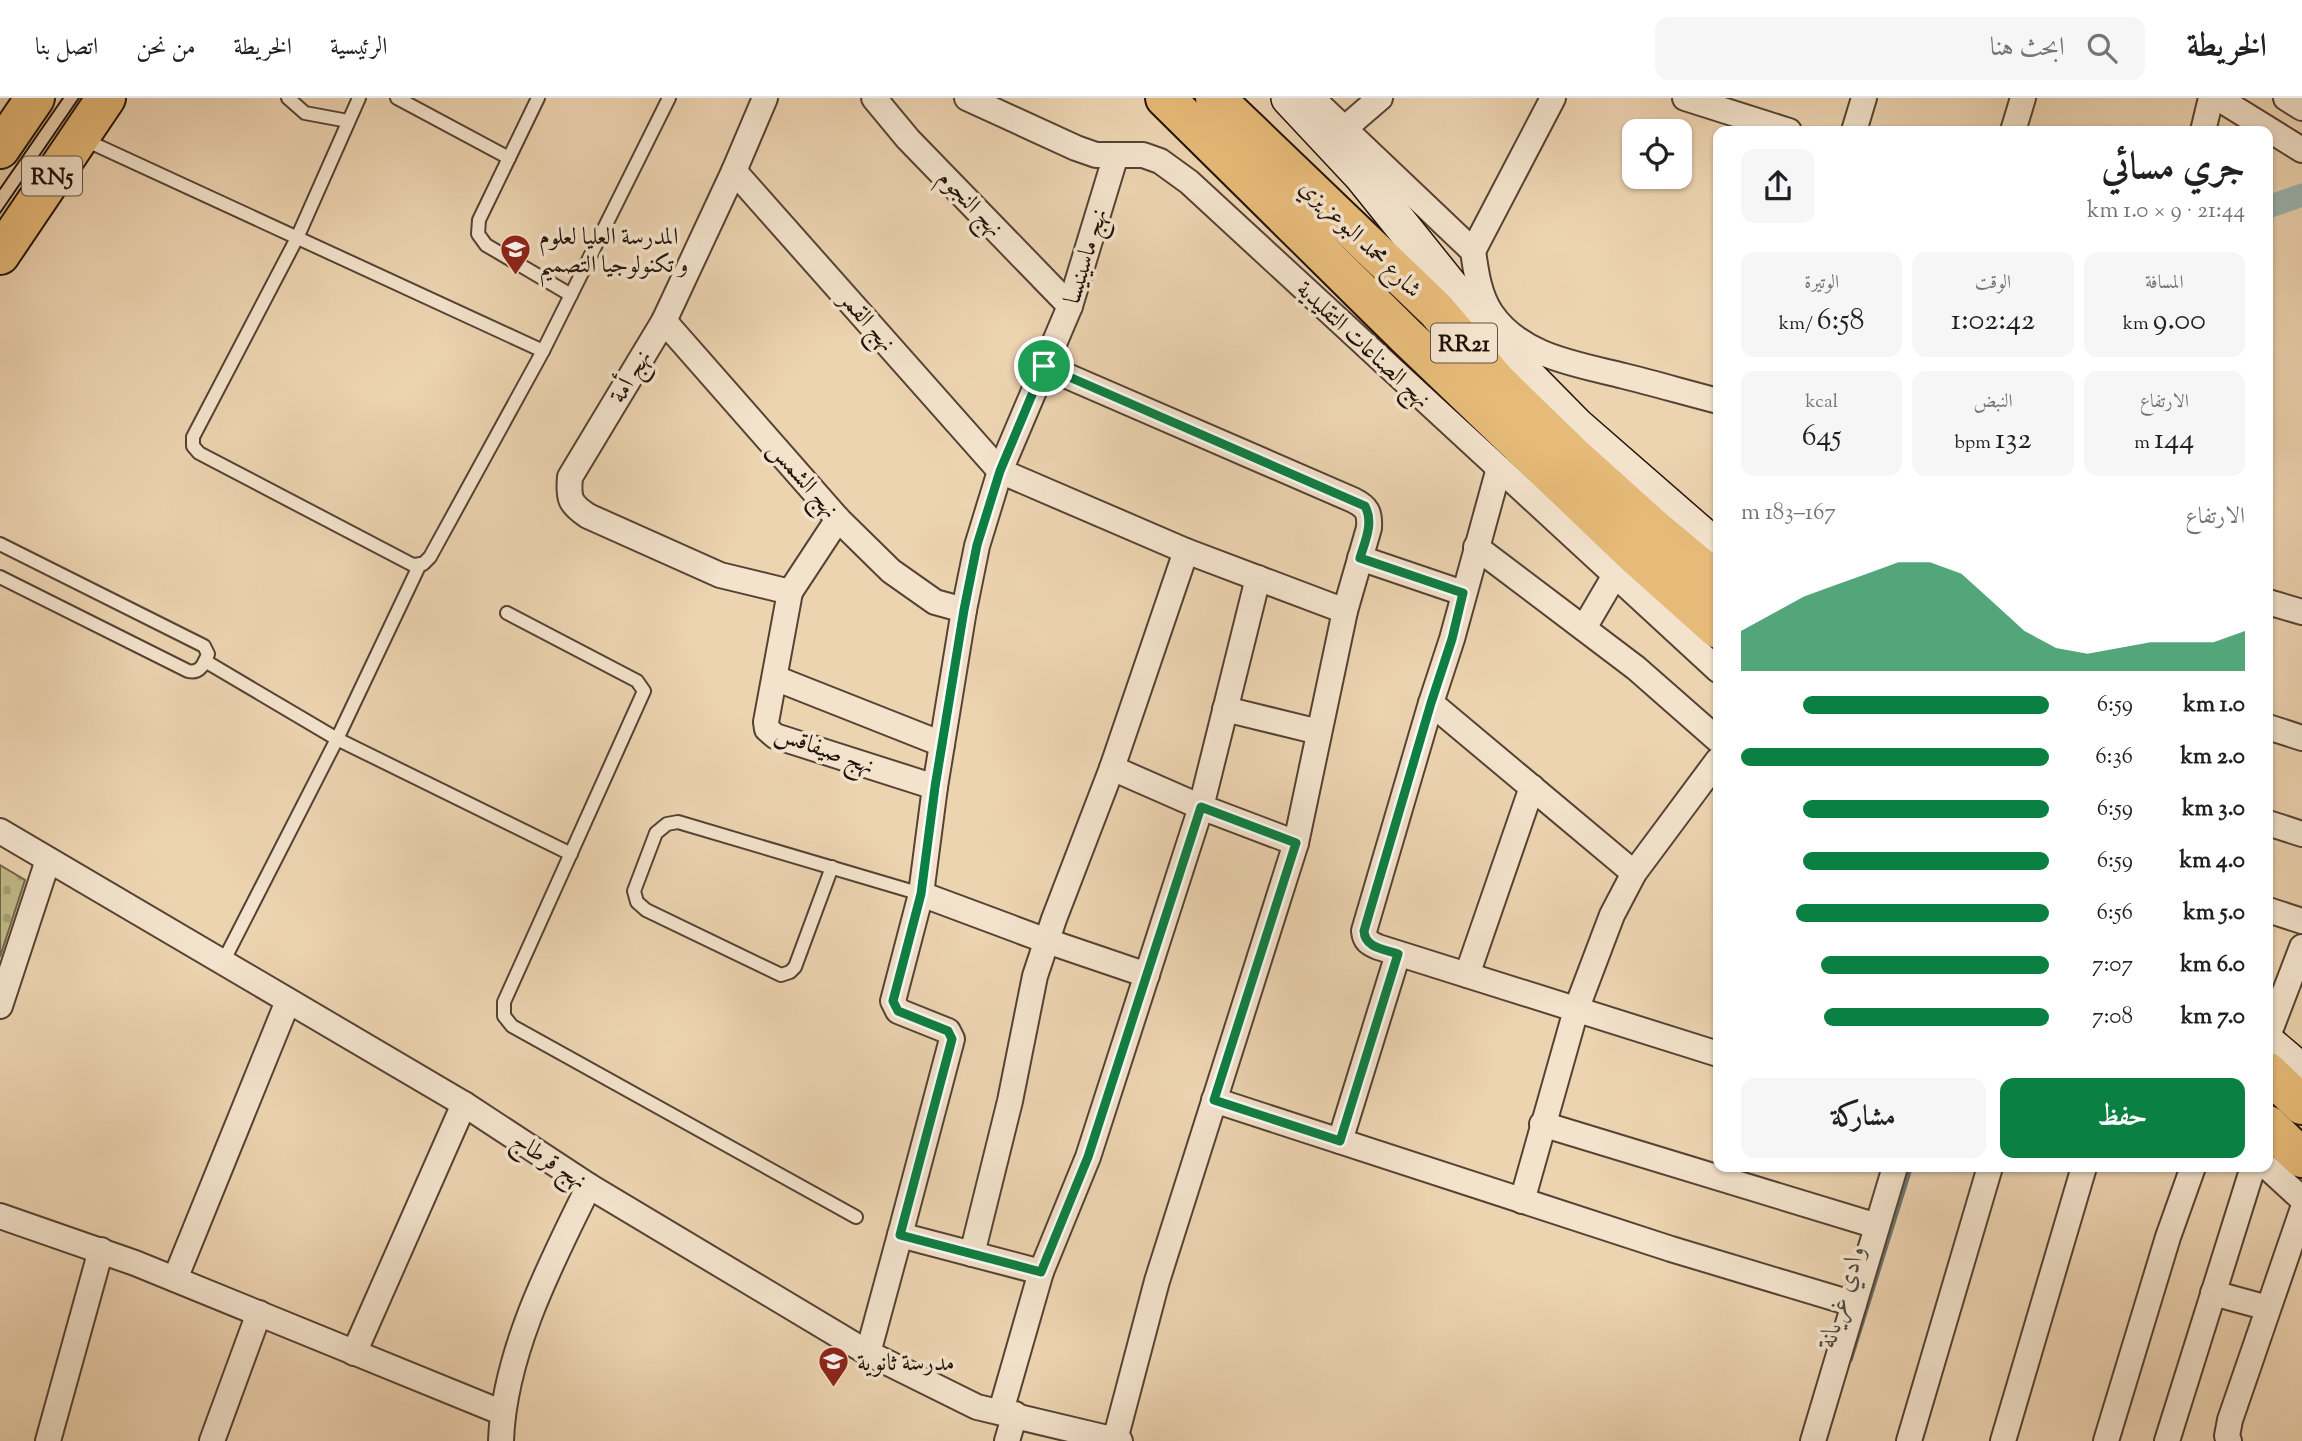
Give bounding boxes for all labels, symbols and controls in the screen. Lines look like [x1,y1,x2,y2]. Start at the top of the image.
search box [1655,17,2145,80]
text: الخريطة [2187,24,2267,72]
icon: search [2083,29,2121,67]
text: ابحث هنا [1990,30,2065,67]
text: اتصل بنا [35,31,98,65]
text: من نحن [136,31,196,65]
text: الخريطة [234,31,292,65]
text: الرئيسية [330,31,388,65]
map controls [1622,119,1692,189]
button: locate [1622,119,1692,189]
text: جري مسائي [2102,142,2245,196]
button: share [1741,149,1815,223]
road number: RN5 [22,156,82,195]
street label: نهج النجوم [927,163,1010,247]
street label: شارع محمد البوعزيزي [1290,172,1429,308]
text: 21:44 · 9 × 1.0 km [2087,195,2245,228]
street label: نهج ماسينيسا [1056,205,1119,309]
place label: المدرسة العليا لعلوم و تكنولوجيا التصميم [539,221,688,288]
school or university icon: المدرسة العليا لعلوم و تكنولوجيا التصميم [499,233,533,277]
text: الوتيرة [1804,270,1839,297]
text: الوقت [1975,270,2011,297]
text: المسافة [2145,270,2184,297]
street label: نهج الصناعات التقليدية [1286,274,1438,418]
street label: نهج القمر [827,282,903,362]
text: 6:58 [1817,300,1865,343]
text: 1:02:42 [1951,300,2035,343]
text: 9.00 [2153,300,2206,343]
text: /km [1779,311,1817,338]
text: km [2123,311,2153,338]
road number: RR21 [1431,324,1497,362]
pin [1014,336,1074,396]
street label: نهج أمة [601,343,663,411]
icon: arrive [1025,347,1063,385]
text: kcal [1805,389,1838,416]
text: النبض [1973,389,2013,416]
text: الارتفاع [2140,389,2189,416]
text: 645 [1802,416,1842,459]
text: 132 [1995,419,2031,462]
text: 144 [2154,419,2194,462]
text: bpm [1955,430,1995,457]
text: m [2134,430,2154,457]
street label: نهج الشمس [758,434,846,528]
text: 167–183 m [1741,497,1836,530]
text: الارتفاع [2185,501,2245,534]
text: 6:59 [2097,689,2133,722]
text: 1.0 km [2183,689,2245,722]
street label: نهج صيفاقس [769,717,879,786]
text: 6:36 [2095,741,2133,774]
text: 2.0 km [2180,741,2245,774]
text: 6:59 [2097,793,2133,826]
text: 3.0 km [2182,793,2245,826]
text: 6:59 [2097,845,2133,878]
text: 4.0 km [2180,845,2245,878]
text: 6:56 [2097,897,2133,930]
text: 5.0 km [2183,897,2245,930]
text: 7:07 [2092,949,2133,982]
text: 6.0 km [2180,949,2245,982]
text: 7:08 [2092,1001,2133,1034]
text: 7.0 km [2181,1001,2245,1034]
button: مشاركة [1741,1078,1986,1158]
button: حفظ [2000,1078,2245,1158]
street label: نهج قرطاج [504,1125,593,1200]
water label: وادي غريانة [1810,1241,1877,1355]
school or university icon: مدرسة ثانوية [817,1345,851,1389]
place label: مدرسة ثانوية [857,1347,955,1381]

